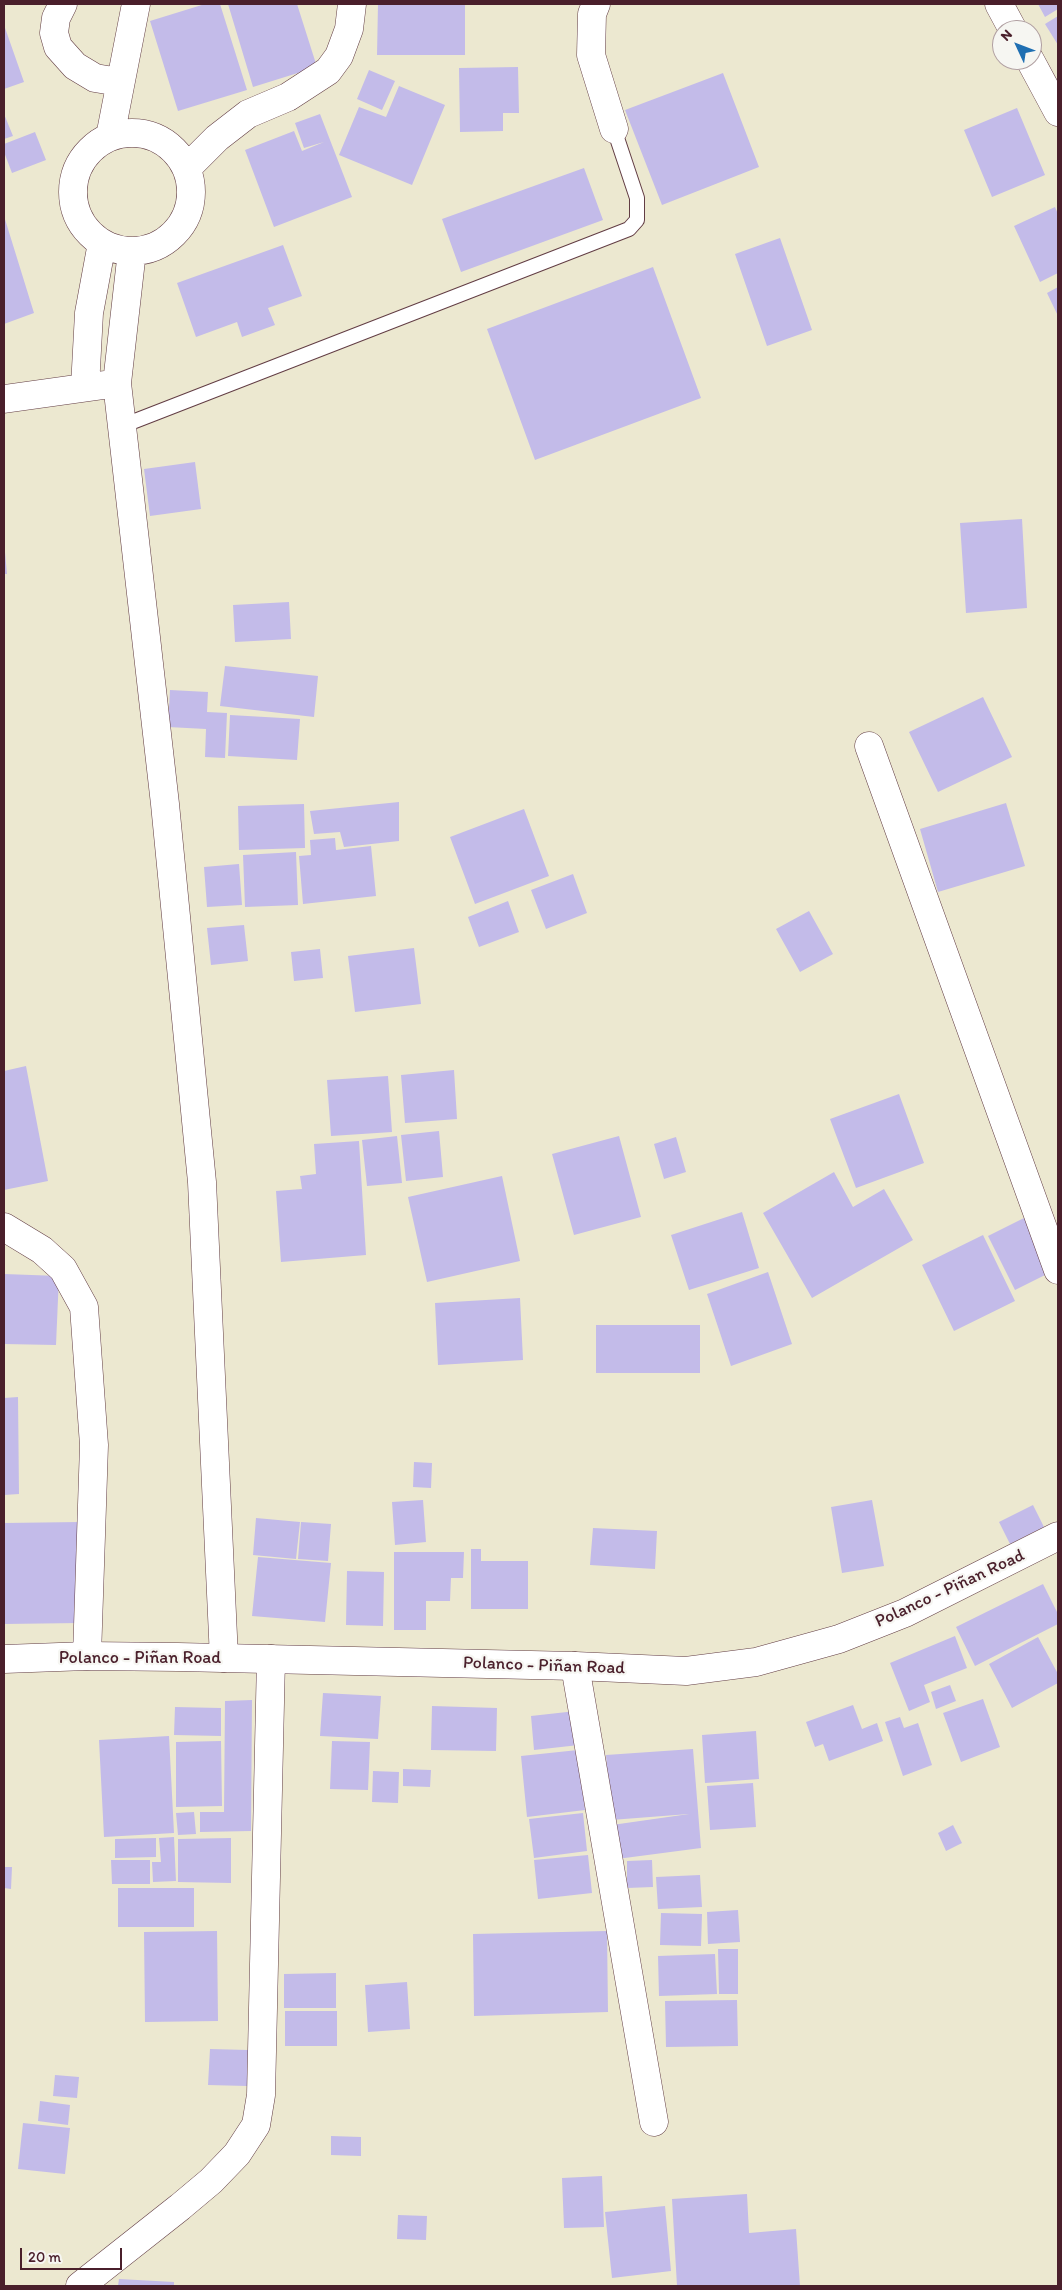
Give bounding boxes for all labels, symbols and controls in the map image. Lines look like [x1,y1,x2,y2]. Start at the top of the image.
north arrow [992,20,1042,70]
text: N [997,26,1016,44]
street label: Polanco - Piñan Road [872,1545,1028,1633]
street label: Polanco - Piñan Road [59,1647,221,1669]
street label: Polanco - Piñan Road [463,1652,625,1680]
scale bar [22,2238,125,2270]
text: 20 m [28,2248,61,2266]

